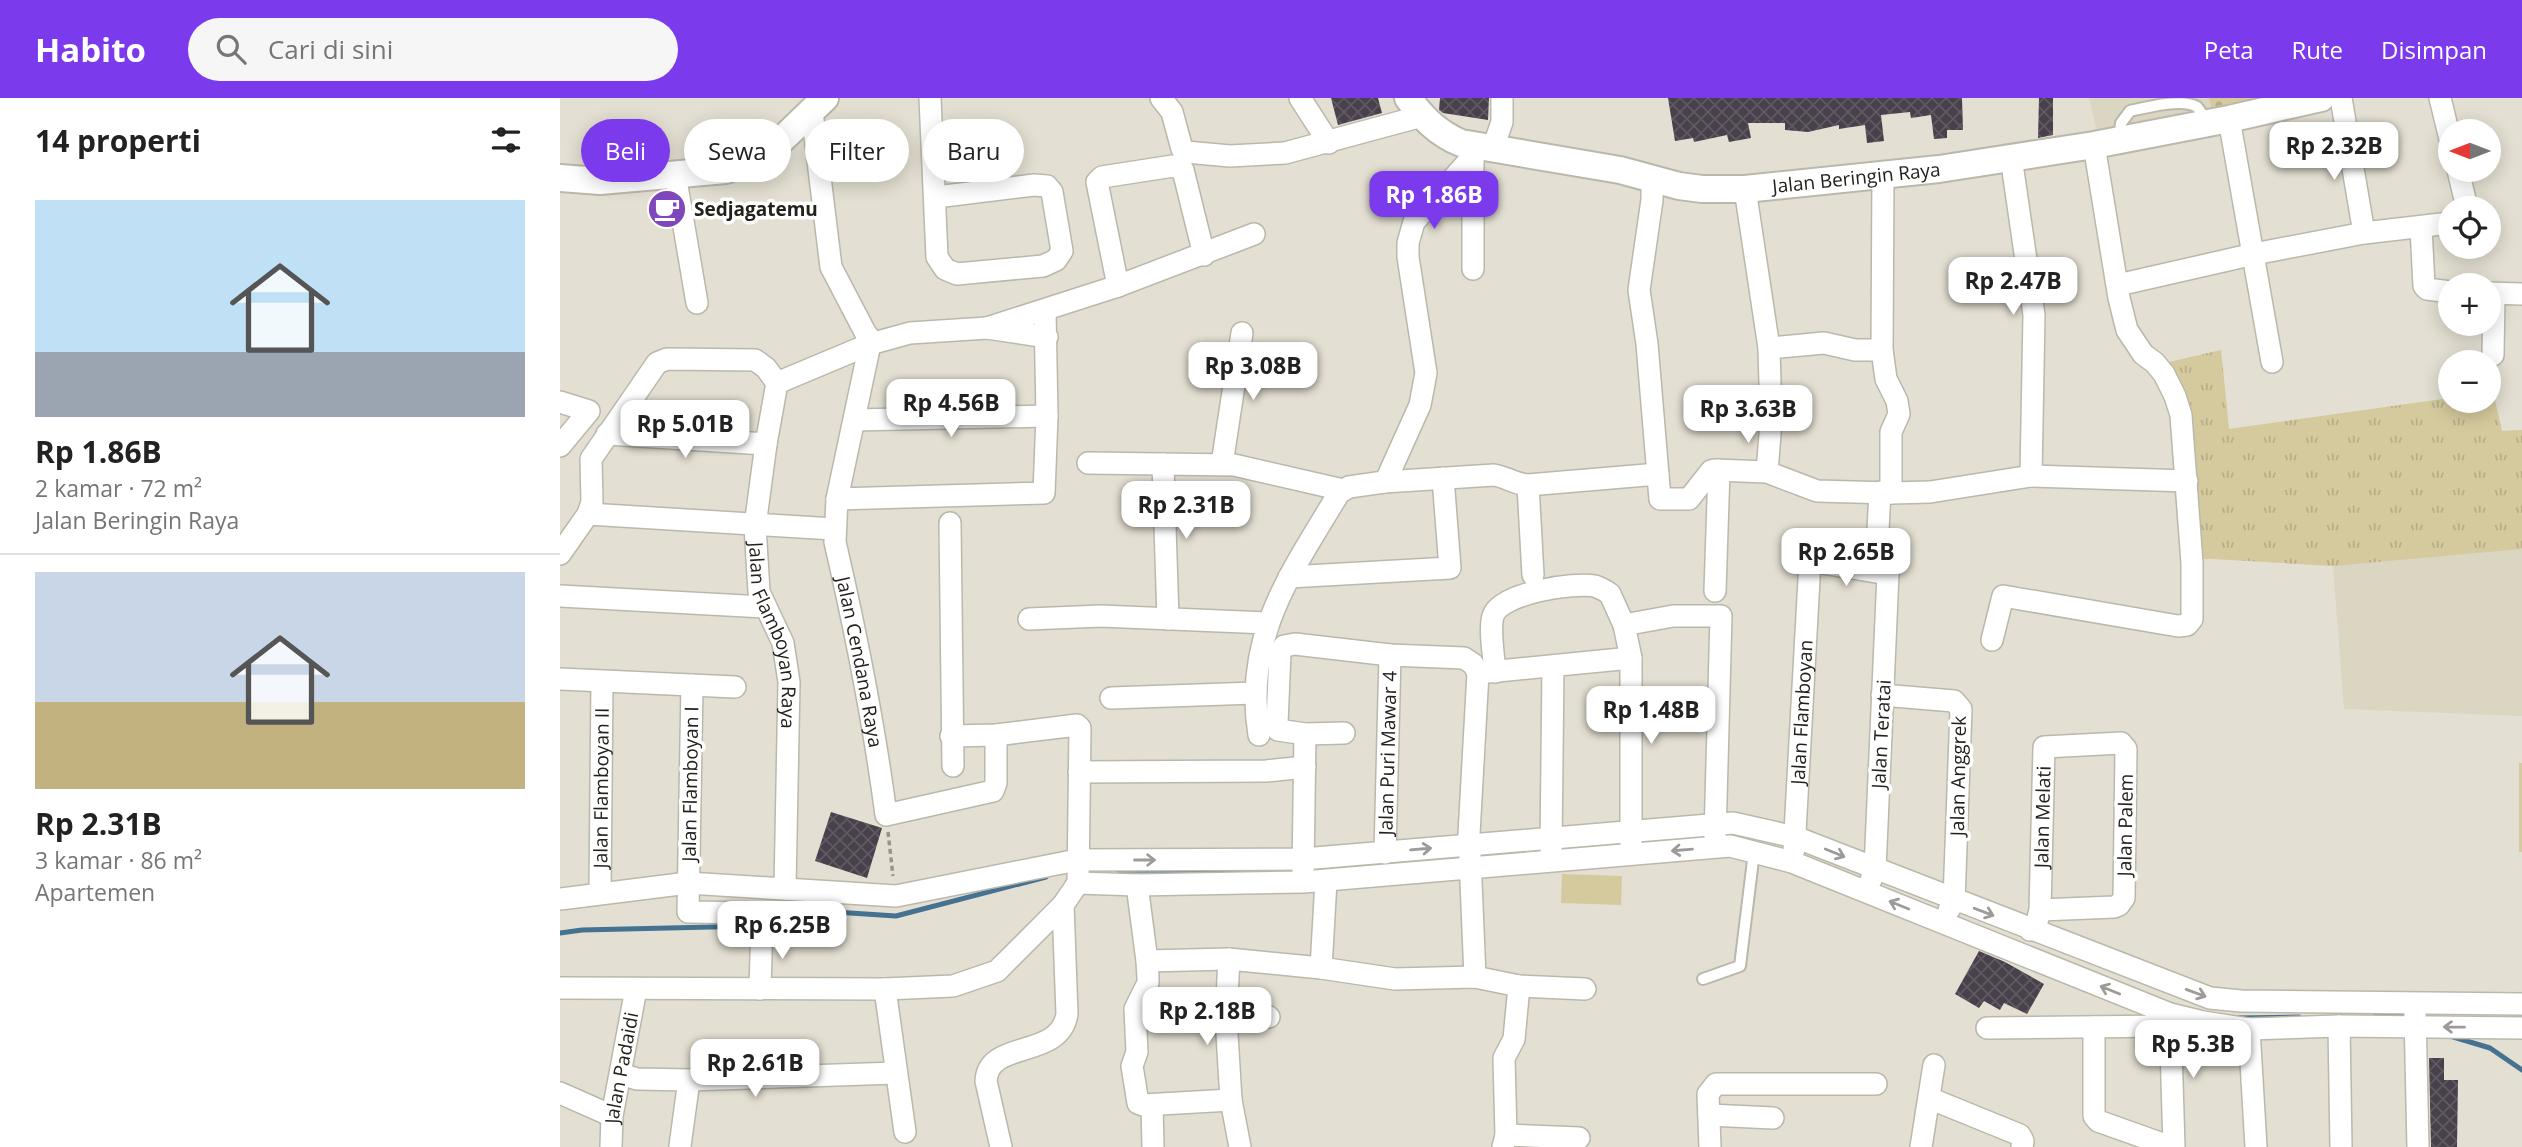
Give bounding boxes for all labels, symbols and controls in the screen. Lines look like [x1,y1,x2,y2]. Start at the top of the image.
search box [188,18,678,81]
text: Habito [35,27,146,72]
icon: search [212,30,250,68]
text: Cari di sini [268,31,393,67]
text: Peta [2204,33,2254,66]
text: Rute [2292,33,2343,66]
text: Disimpan [2381,33,2487,66]
chip: Beli [581,119,670,182]
chip: Sewa [684,119,791,182]
chip: Filter [805,119,909,182]
chip: Baru [923,119,1024,182]
north arrow [2438,119,2501,182]
map controls [2438,119,2501,413]
text: 14 properti [35,120,201,161]
icon: filters [487,121,525,159]
pin: Rp 2.32B [2262,122,2406,182]
text: Rp 2.32B [2285,129,2383,161]
street label: Jalan Beringin Raya [1769,156,1942,199]
pin: Rp 1.86B [1362,172,1506,231]
text: Rp 1.86B [1385,178,1483,210]
cafe icon: Sedjagatemu [646,188,688,230]
place label: Sedjagatemu [694,196,818,222]
button: locate [2438,196,2501,259]
icon: home [217,245,343,371]
pin: Rp 2.47B [1941,258,2085,317]
text: Rp 2.47B [1964,264,2062,296]
button: + [2438,273,2501,336]
pin: Rp 3.08B [1181,342,1325,402]
text: Rp 3.08B [1204,349,1302,381]
button: − [2438,350,2501,413]
pin: Rp 4.56B [879,380,1023,439]
text: Rp 4.56B [902,386,1000,418]
pin: Rp 3.63B [1676,386,1820,445]
text: Rp 3.63B [1699,392,1797,424]
pin: Rp 5.01B [613,400,757,460]
text: Rp 5.01B [636,407,734,439]
text: Rp 1.86B [35,431,162,472]
text: 2 kamar · 72 m² [35,472,202,504]
pin: Rp 2.31B [1114,482,1258,541]
text: Rp 2.31B [1137,488,1235,520]
text: Jalan Beringin Raya [35,504,239,536]
pin: Rp 2.65B [1774,528,1918,588]
text: Rp 2.65B [1797,535,1895,567]
street label: Jalan Flamboyan Raya [743,539,802,729]
street label: Jalan Cendana Raya [830,572,889,749]
icon: home [217,617,343,743]
street label: Jalan Flamboyan [1785,639,1819,787]
street label: Jalan Puri Mawar 4 [1372,670,1403,838]
street label: Jalan Teratai [1865,679,1897,791]
pin: Rp 1.48B [1579,686,1723,746]
text: Rp 1.48B [1602,693,1700,725]
street label: Jalan Flamboyan I [676,706,704,864]
street label: Jalan Flamboyan II [587,708,615,871]
street label: Jalan Anggrek [1944,716,1972,838]
street label: Jalan Melati [2028,766,2057,870]
street label: Jalan Palem [2111,773,2139,879]
text: Rp 2.31B [35,803,162,844]
one-way arrow [1410,843,1432,856]
one-way arrow [1671,843,1694,856]
text: 3 kamar · 86 m² [35,844,202,876]
one-way arrow [1824,848,1845,861]
one-way arrow [1134,853,1157,867]
text: Apartemen [35,876,155,908]
one-way arrow [1889,897,1910,910]
pin: Rp 6.25B [710,902,854,961]
one-way arrow [1972,907,1994,919]
text: Rp 6.25B [733,908,831,940]
one-way arrow [2100,982,2121,995]
pin: Rp 2.18B [1135,988,1279,1047]
one-way arrow [2185,988,2207,1000]
text: Rp 2.18B [1158,994,1256,1026]
street label: Jalan Padaidi [599,1010,644,1126]
pin: Rp 5.3B [2128,1020,2258,1080]
one-way arrow [2443,1020,2466,1034]
text: Rp 5.3B [2151,1027,2235,1059]
pin: Rp 2.61B [683,1040,827,1099]
text: Rp 2.61B [706,1046,804,1078]

